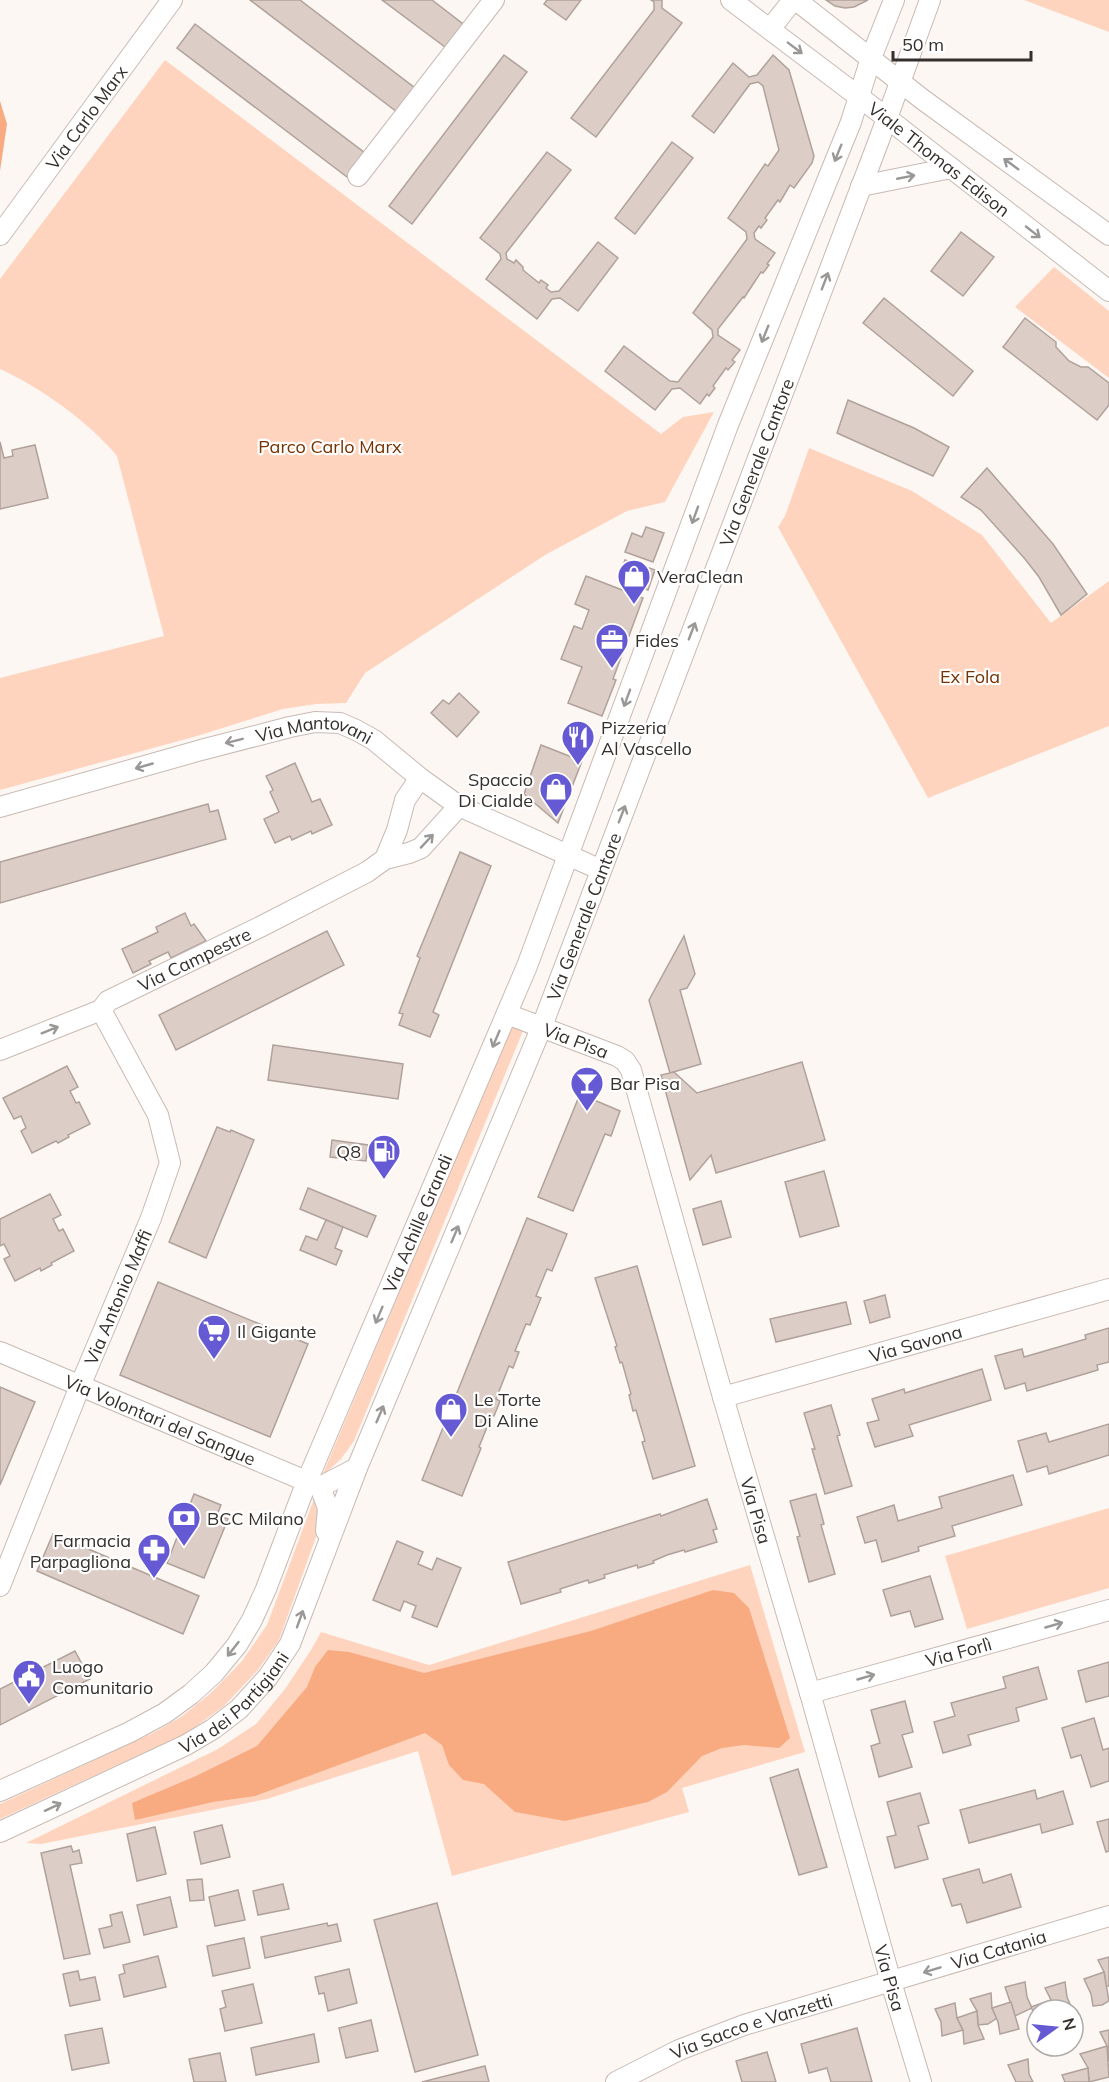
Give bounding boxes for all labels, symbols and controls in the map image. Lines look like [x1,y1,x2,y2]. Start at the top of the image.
scale bar [893,24,1031,62]
text: 50 m [902,33,944,56]
one-way arrow [786,42,802,54]
street label: Via Carlo Marx [40,60,132,174]
street label: Viale Thomas Edison [864,96,1015,221]
one-way arrow [832,143,843,161]
one-way arrow [1003,157,1019,170]
one-way arrow [896,171,915,182]
one-way arrow [1025,225,1041,238]
one-way arrow [820,272,831,291]
one-way arrow [759,324,770,342]
street label: Via Generale Cantore [714,375,799,549]
park label: Parco Carlo Marx [258,435,402,458]
one-way arrow [689,506,700,524]
shop icon: VeraClean [616,558,652,605]
place label: VeraClean [657,565,743,588]
office icon: Fides [594,622,630,669]
one-way arrow [687,623,698,641]
place label: Fides [635,629,679,652]
park label: Ex Fola [940,665,1000,688]
one-way arrow [621,688,632,707]
street label: Via Mantovani [253,710,377,749]
place label: Pizzeria Al Vascello [601,716,692,760]
restaurant icon: Pizzeria Al Vascello [560,719,596,766]
one-way arrow [225,736,244,748]
one-way arrow [135,761,154,772]
place label: Spaccio Di Cialde [458,768,533,812]
shop icon: Spaccio Di Cialde [538,771,574,818]
one-way arrow [617,805,628,823]
street label: Via Generale Cantore [541,829,626,1004]
one-way arrow [420,833,434,848]
street label: Via Campestre [134,922,255,996]
street label: Via Pisa [540,1017,612,1063]
one-way arrow [41,1024,59,1035]
one-way arrow [490,1029,501,1048]
bar icon: Bar Pisa [569,1065,605,1112]
place label: Bar Pisa [610,1072,680,1095]
fuel station icon: Q8 [366,1133,402,1180]
place label: Q8 [336,1140,361,1163]
street label: Via Achille Grandi [377,1151,457,1296]
one-way arrow [450,1225,461,1243]
street label: Via Antonio Maffi [79,1226,156,1368]
one-way arrow [373,1305,384,1324]
supermarket icon: Il Gigante [196,1313,232,1360]
street label: Via Savona [867,1319,965,1367]
place label: Il Gigante [237,1320,316,1343]
street label: Via Volontari del Sangue [61,1369,259,1470]
place label: Le Torte Di Aline [474,1388,541,1432]
shop icon: Le Torte Di Aline [433,1391,469,1438]
one-way arrow [375,1405,386,1423]
street label: Via Pisa [736,1475,777,1546]
bank icon: BCC Milano [166,1500,202,1547]
place label: BCC Milano [207,1507,304,1530]
place label: Farmacia Parpagliona [30,1529,131,1573]
pharmacy icon: Farmacia Parpagliona [136,1532,172,1579]
one-way arrow [295,1610,306,1629]
one-way arrow [1044,1619,1063,1630]
street label: Via Forlì [923,1632,994,1672]
one-way arrow [226,1641,239,1657]
street label: Via dei Partigiani [175,1647,293,1758]
place label: Luogo Comunitario [52,1655,153,1699]
public building icon: Luogo Comunitario [11,1658,47,1705]
one-way arrow [856,1671,875,1683]
one-way arrow [44,1801,62,1812]
street label: Via Catania [948,1924,1049,1974]
street label: Via Pisa [870,1942,911,2014]
one-way arrow [923,1965,942,1976]
street label: Via Sacco e Vanzetti [666,1988,835,2064]
north arrow [1025,1998,1085,2058]
text: N [1058,2016,1081,2033]

